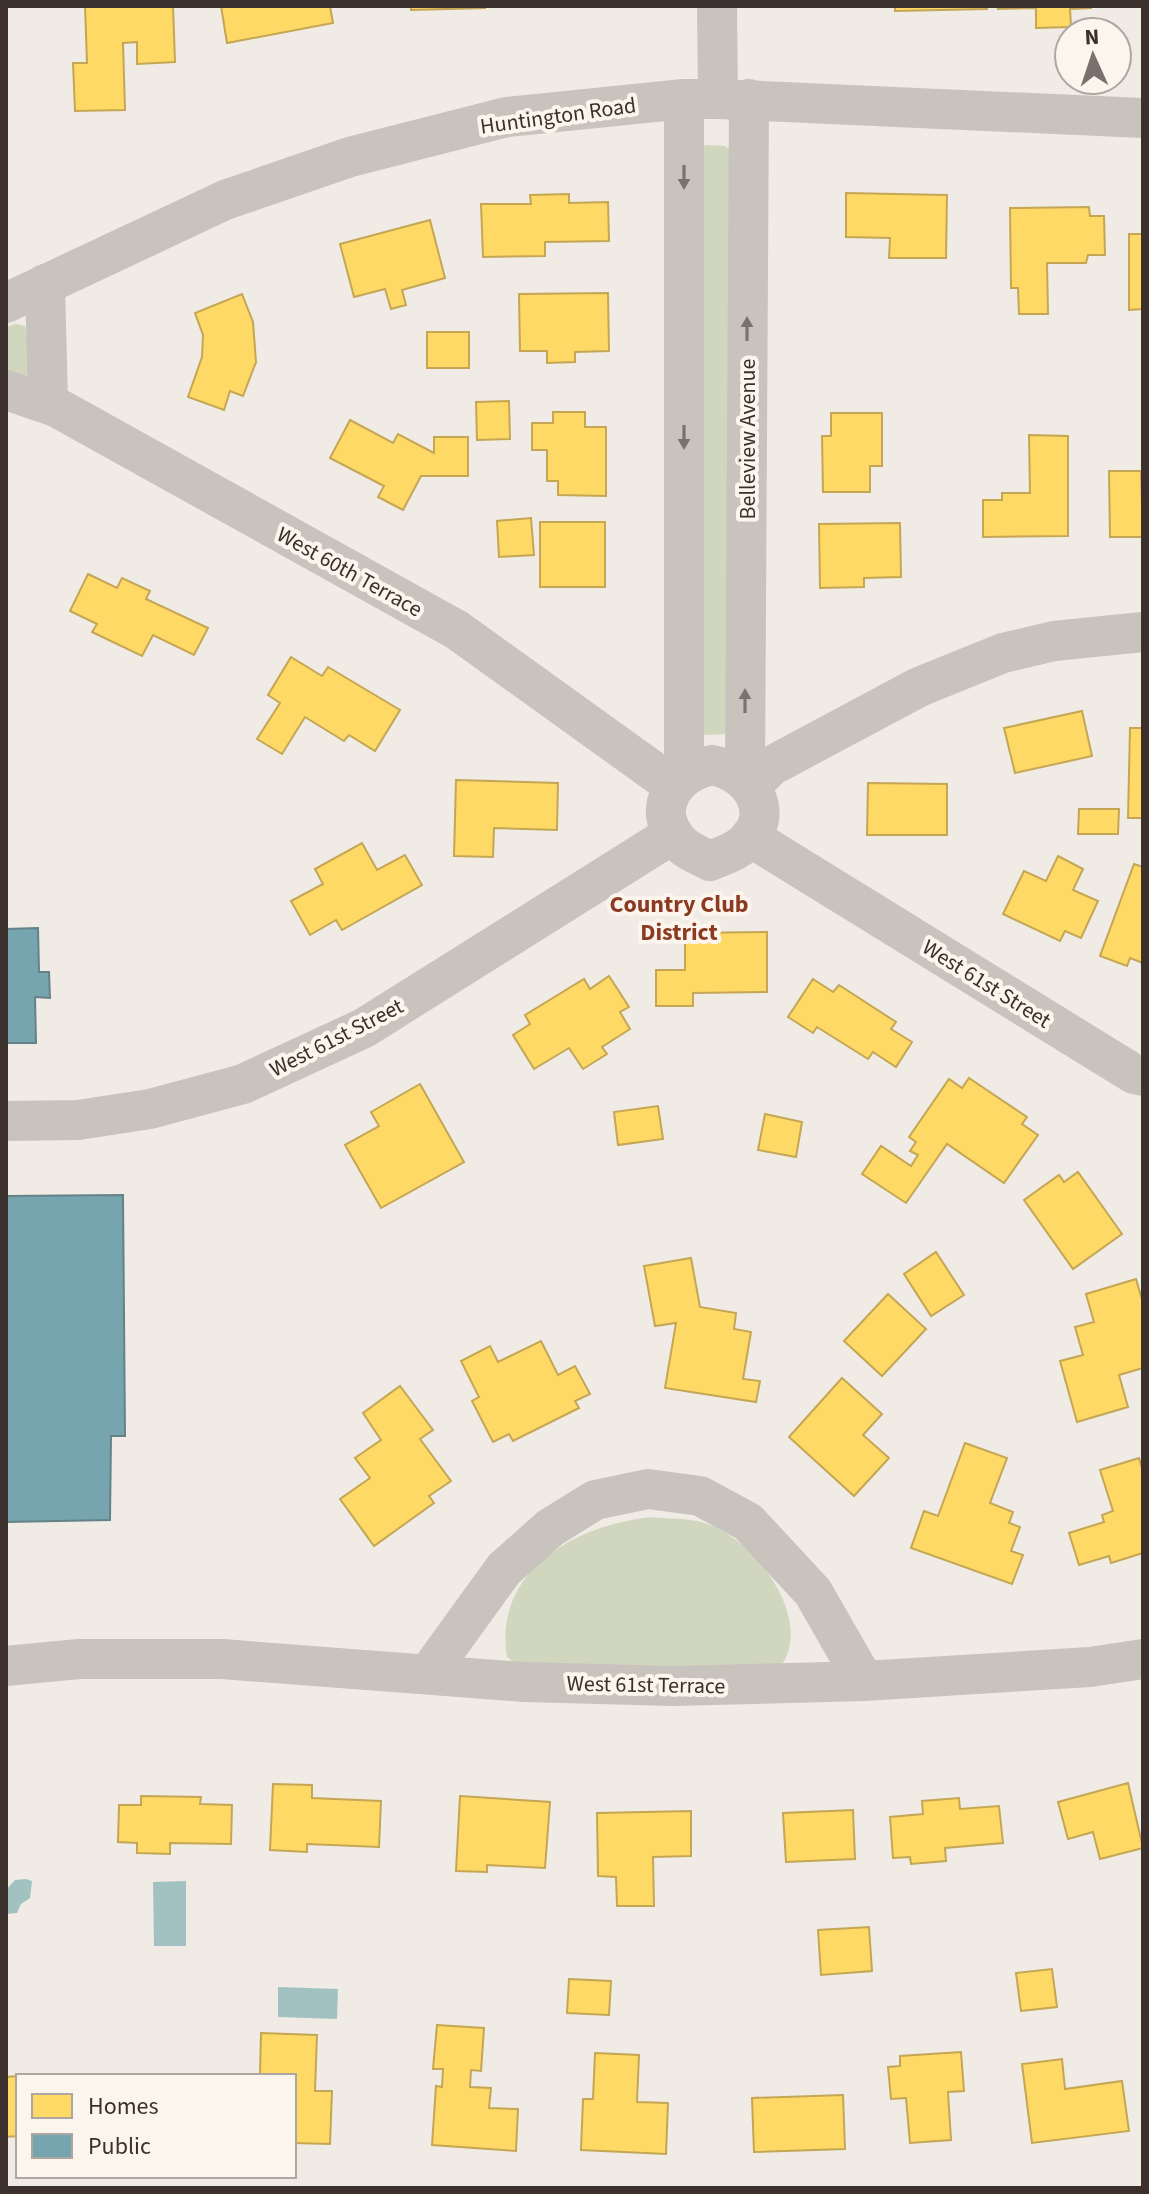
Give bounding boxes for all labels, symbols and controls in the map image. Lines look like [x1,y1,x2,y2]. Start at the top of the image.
north arrow [1053,16,1133,96]
text: N [1084,21,1100,53]
street label: Huntington Road [478,89,638,143]
one-way arrow [678,165,690,190]
one-way arrow [741,316,753,341]
street label: Belleview Avenue [732,358,764,519]
one-way arrow [678,425,690,450]
street label: West 60th Terrace [271,519,428,625]
one-way arrow [739,688,751,713]
district label: Country Club District [609,887,749,950]
street label: West 61st Street [916,931,1058,1037]
street label: West 61st Street [264,990,409,1085]
street label: West 61st Terrace [566,1668,726,1702]
legend [16,2074,296,2178]
text: Homes [88,2089,159,2124]
text: Public [88,2129,151,2164]

